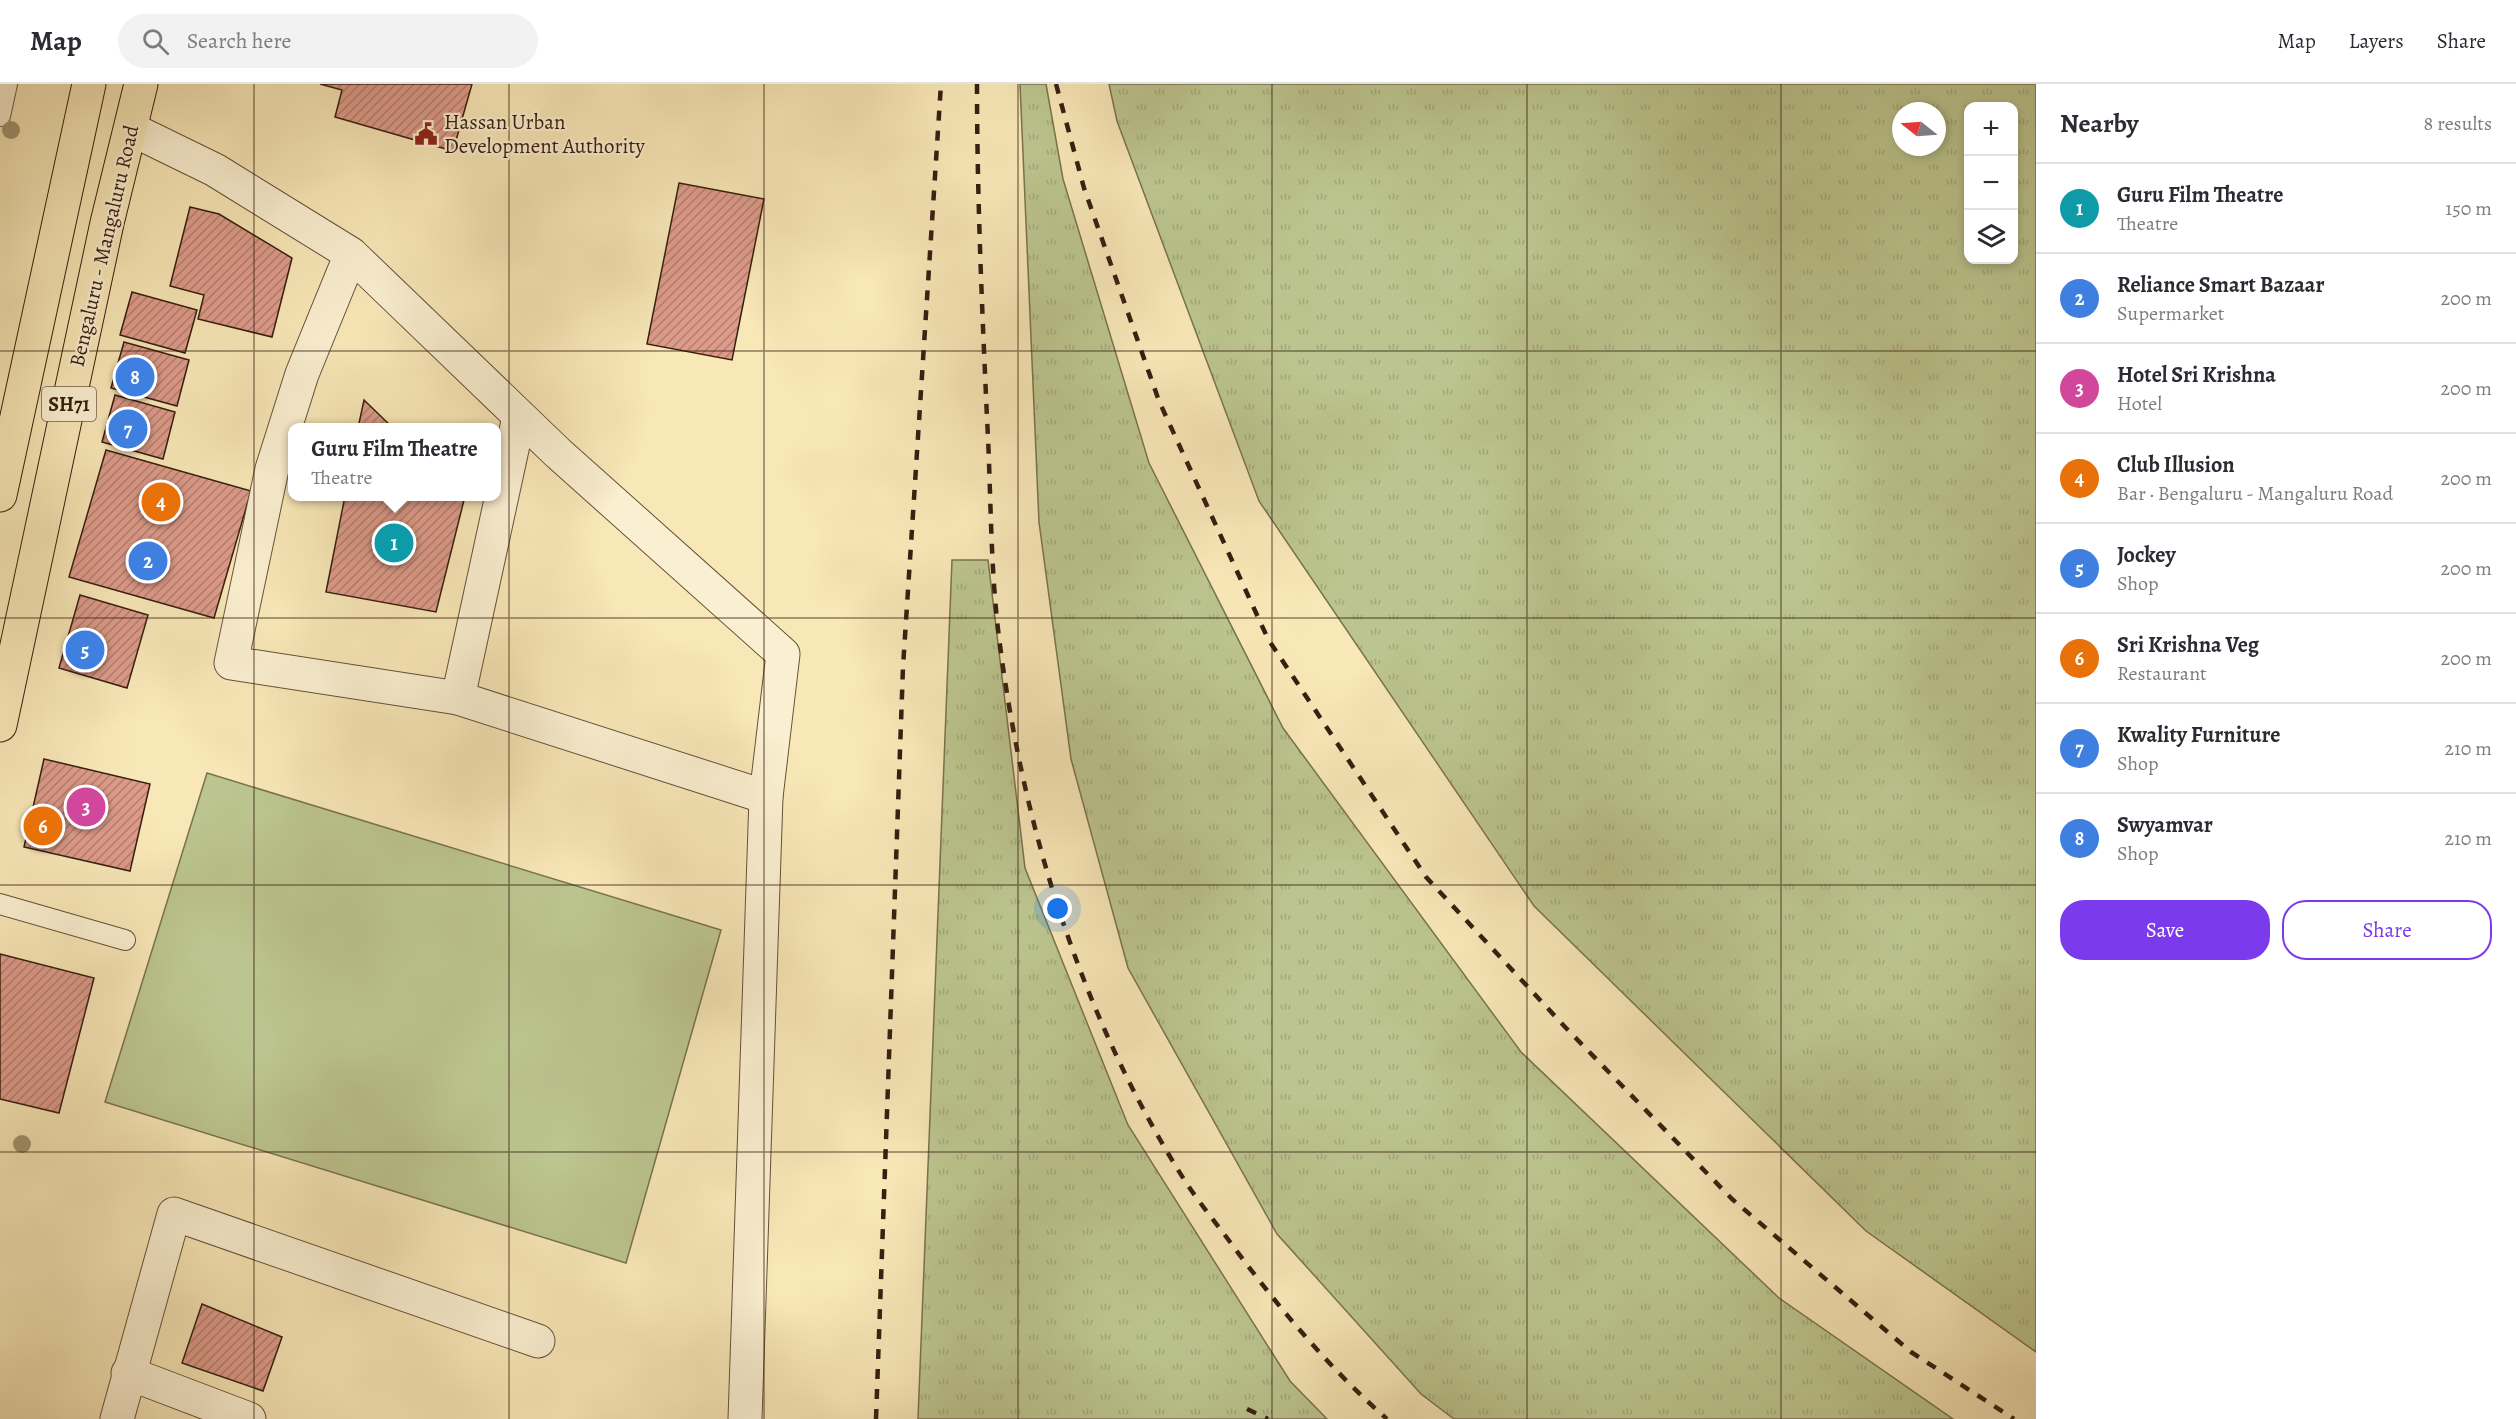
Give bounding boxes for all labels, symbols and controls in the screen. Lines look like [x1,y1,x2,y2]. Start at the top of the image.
search box [118,14,538,68]
text: Map [30,22,82,60]
icon: search [139,25,172,58]
text: Search here [187,26,291,56]
text: Map [2277,27,2316,55]
text: Layers [2349,27,2404,55]
text: Share [2437,27,2486,55]
north arrow [1892,102,1946,156]
map controls [1964,102,2018,264]
button: + [1964,102,2018,156]
text: Nearby [2060,106,2139,141]
place label: Hassan Urban Development Authority [444,108,645,160]
text: 8 results [2424,110,2492,137]
public building icon: Hassan Urban Development Authority [413,121,439,147]
street label: Bengaluru - Mangaluru Road [63,122,146,370]
button: − [1964,156,2018,210]
text: Guru Film Theatre [2117,180,2283,210]
text: 1 [2076,195,2083,222]
text: 150 m [2445,195,2492,222]
button: layers [1964,210,2018,264]
text: Theatre [2117,210,2178,237]
text: Reliance Smart Bazaar [2117,270,2325,300]
text: 2 [2075,285,2084,312]
text: 200 m [2441,285,2492,312]
text: Supermarket [2117,300,2224,327]
pin: 8 [116,354,154,400]
text: Hotel Sri Krishna [2117,360,2276,390]
text: 3 [2075,375,2084,402]
text: 200 m [2441,375,2492,402]
road number: SH71 [42,387,96,421]
text: Hotel [2117,390,2162,417]
pin: 7 [108,406,148,452]
popup [288,423,501,501]
text: Guru Film Theatre [311,434,478,464]
text: Club Illusion [2117,450,2235,480]
text: Theatre [311,464,372,491]
text: 4 [2075,465,2084,492]
text: 200 m [2441,465,2492,492]
pin: 4 [142,480,180,524]
text: Bar · Bengaluru - Mangaluru Road [2117,480,2393,507]
pin: 1 [374,520,414,566]
pin: 2 [128,538,168,584]
text: Jockey [2117,540,2176,570]
text: 5 [2075,555,2084,582]
text: 200 m [2441,555,2492,582]
text: Shop [2117,570,2159,597]
pin: 5 [66,628,104,672]
text: Sri Krishna Veg [2117,630,2259,660]
text: 6 [2075,645,2084,672]
text: 200 m [2441,645,2492,672]
text: Restaurant [2117,660,2207,687]
text: Kwality Furniture [2117,720,2280,750]
text: 7 [2075,735,2084,762]
text: 210 m [2444,735,2492,762]
text: Shop [2117,750,2159,777]
pin: 3 [66,784,106,830]
pin: 6 [24,804,63,848]
text: Swyamvar [2117,810,2213,840]
text: 8 [2075,825,2084,852]
text: 210 m [2444,825,2492,852]
text: Shop [2117,840,2159,867]
your location [1043,894,1072,923]
button: Save [2060,900,2270,960]
button: Share [2282,900,2492,960]

